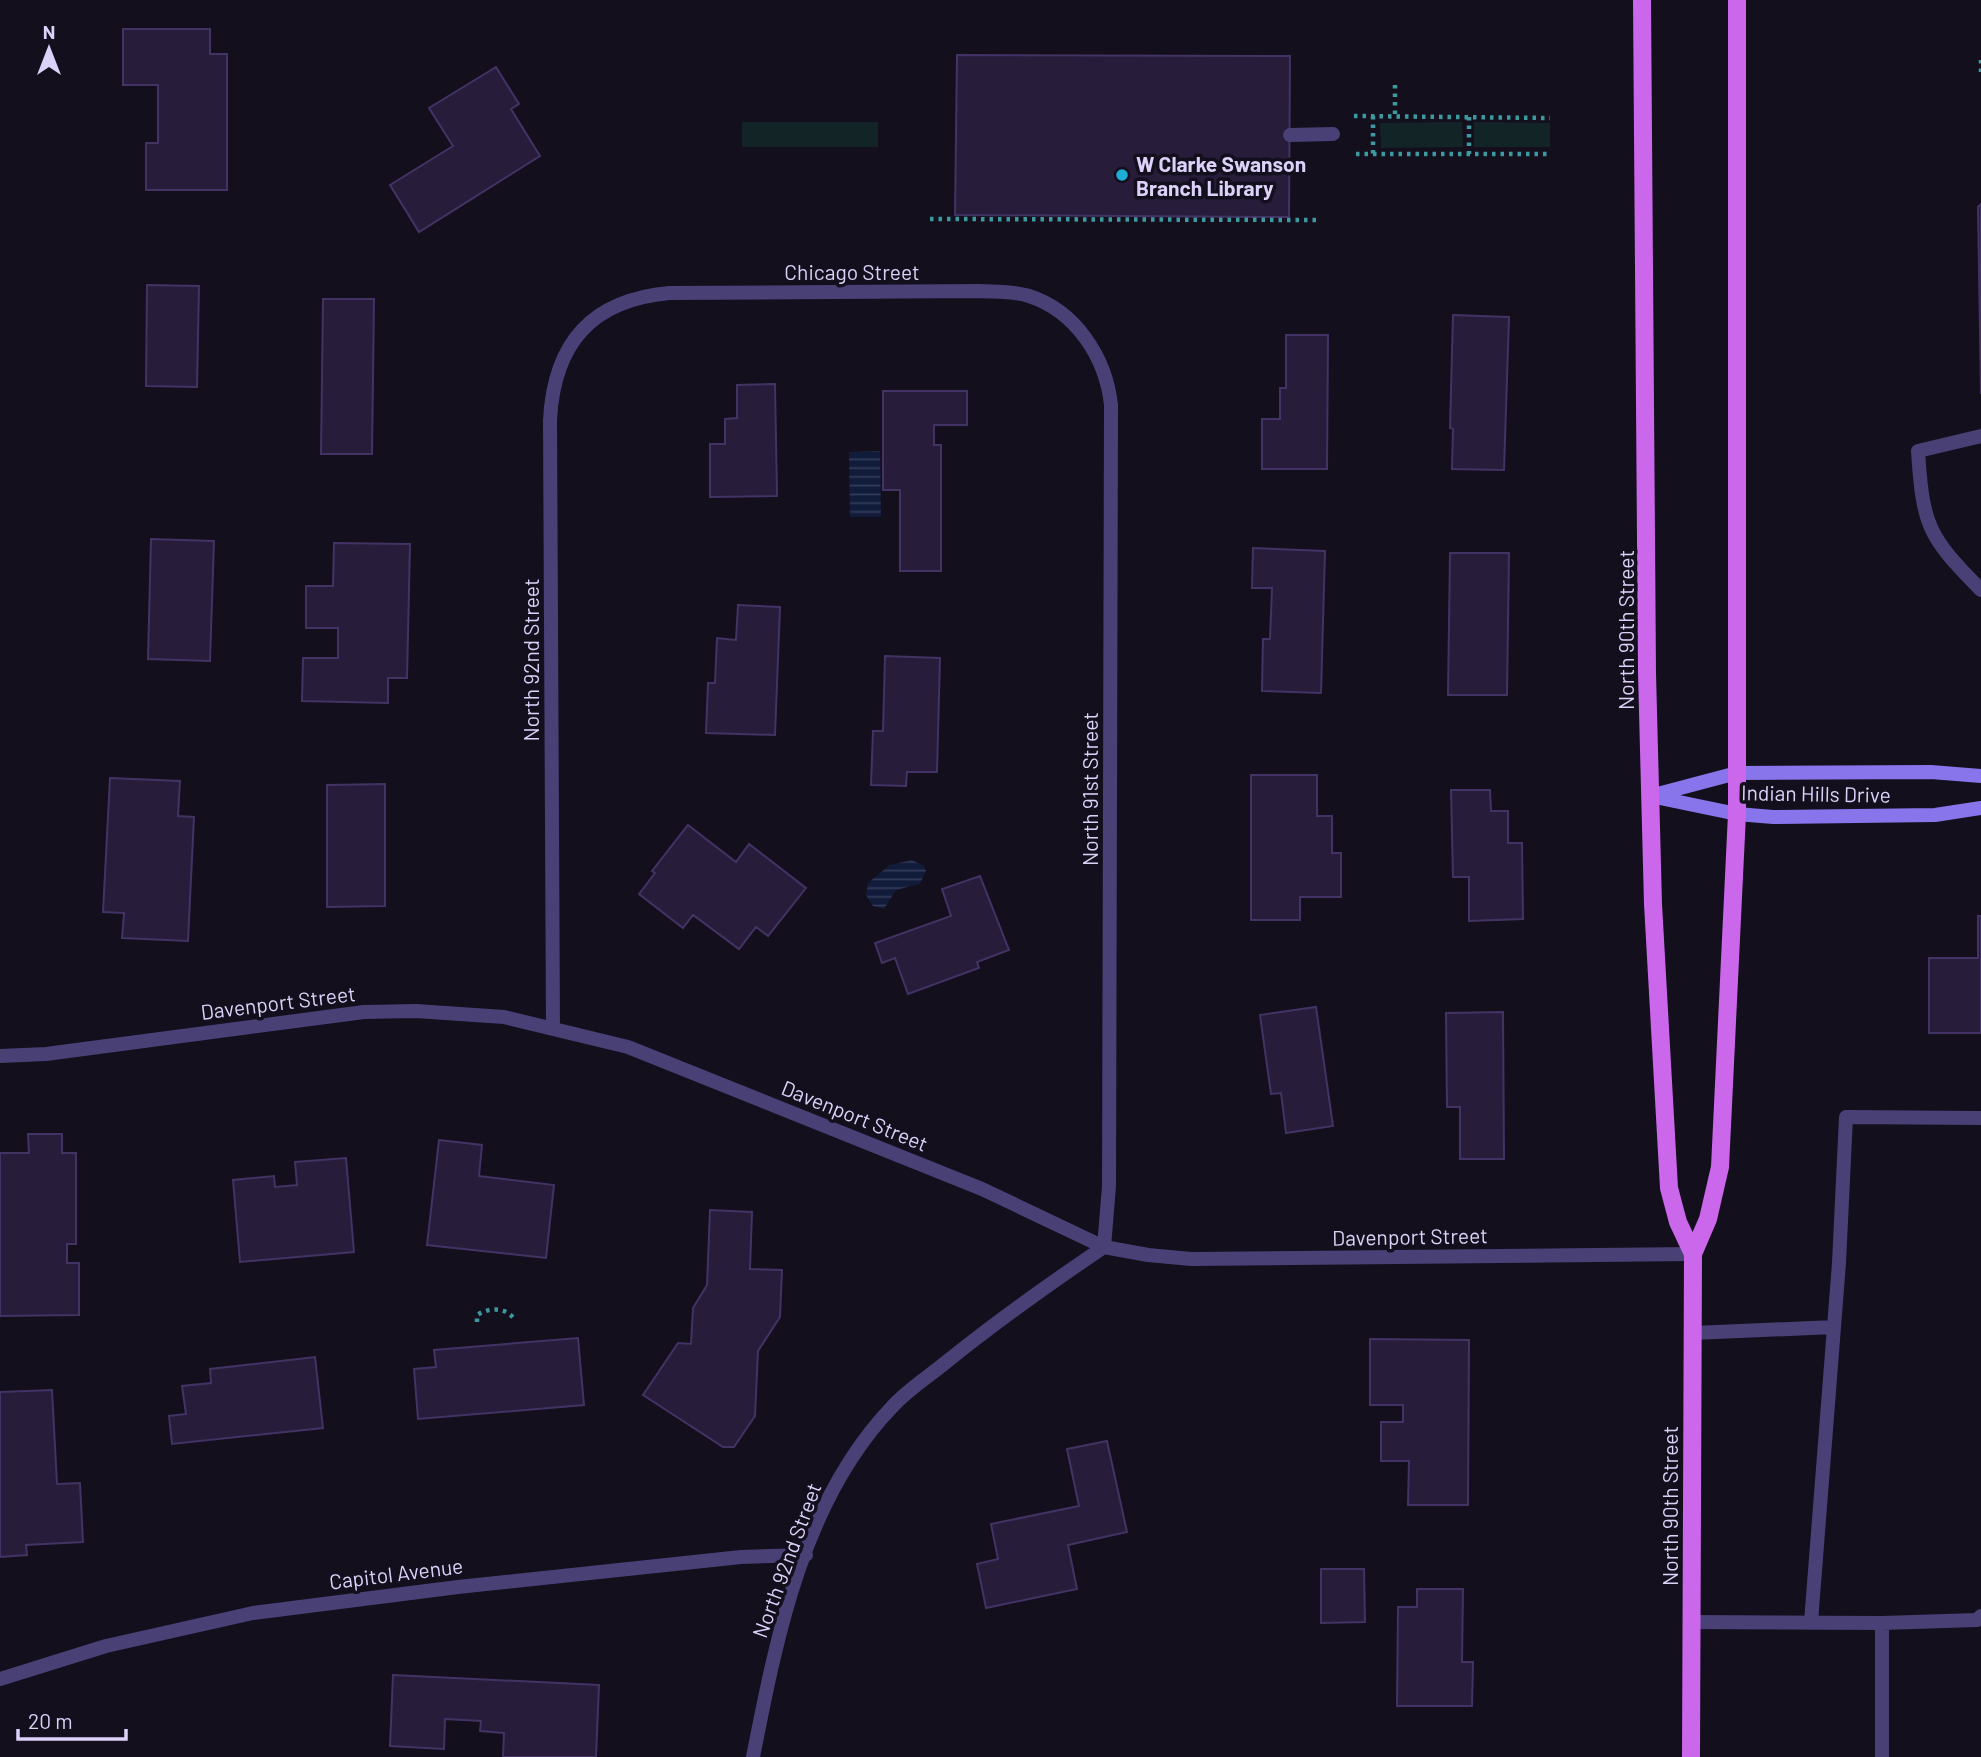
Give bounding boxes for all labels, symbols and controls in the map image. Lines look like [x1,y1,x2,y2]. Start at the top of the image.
north arrow [14,14,84,84]
text: N [43,20,55,43]
place label: W Clarke Swanson Branch Library [1136,151,1306,200]
marker: W Clarke Swanson Branch Library [1114,167,1130,183]
street label: Chicago Street [784,259,920,284]
street label: North 90th Street [1613,550,1638,710]
street label: North 92nd Street [518,578,543,742]
street label: North 91st Street [1077,712,1102,866]
street label: Indian Hills Drive [1741,779,1891,807]
street label: Davenport Street [199,980,357,1024]
street label: Davenport Street [778,1074,932,1156]
street label: Davenport Street [1332,1222,1488,1250]
street label: North 90th Street [1657,1426,1682,1586]
street label: North 92nd Street [746,1479,826,1641]
street label: Capitol Avenue [328,1552,464,1594]
scale bar [18,1698,126,1742]
text: 20 m [28,1708,73,1733]

